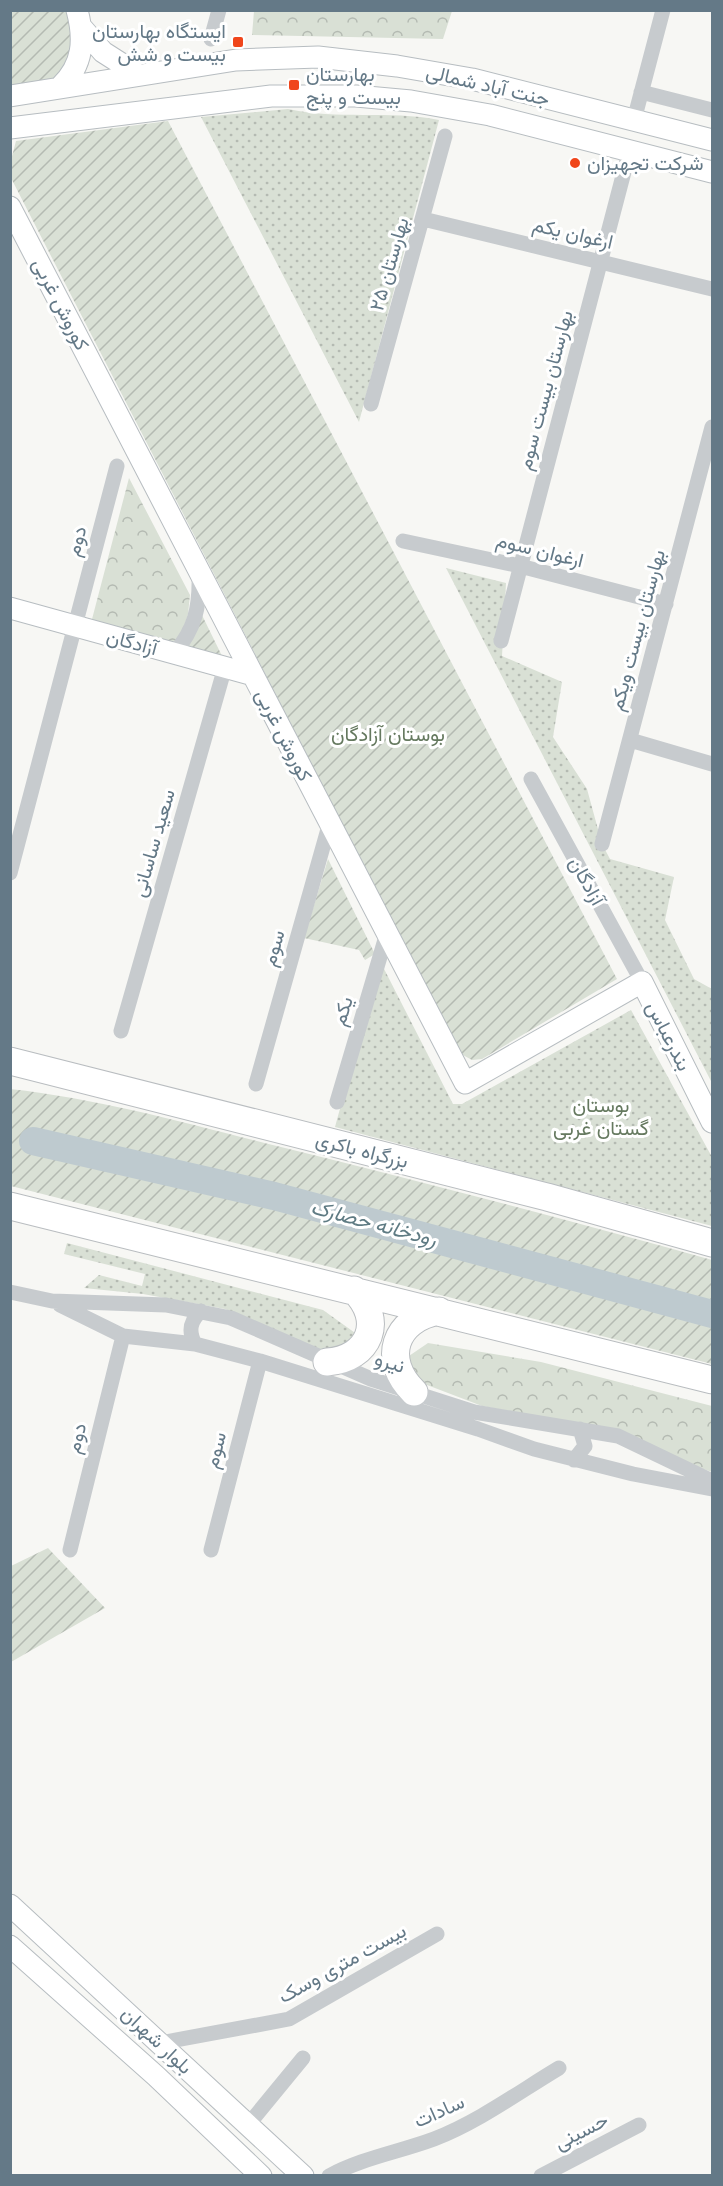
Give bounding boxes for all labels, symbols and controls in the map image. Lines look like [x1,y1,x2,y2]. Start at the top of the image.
place label: ایستگاه بهارستان بیست و شش [92,19,226,67]
marker: ایستگاه بهارستان بیست و شش [231,35,245,49]
street label: جنت آباد شمالی [424,59,552,111]
place label: بهارستان بیست و پنج [306,62,401,111]
marker: بهارستان بیست و پنج [287,78,301,92]
place label: شرکت تجهیزان [587,151,704,176]
marker: شرکت تجهیزان [568,156,582,170]
street label: ارغوان یکم [530,212,616,255]
street label: بهارستان ۲۵ [364,214,415,314]
street label: کوروش غربی [27,254,95,355]
street label: بهارستان بیست سوم [512,308,579,473]
street label: دوم [60,523,92,559]
street label: ارغوان سوم [494,528,586,573]
street label: بهارستان بیست ویکم [604,547,671,713]
street label: آزادگان [104,624,161,662]
street label: کوروش غربی [250,685,318,786]
park label: بوستان آزادگان [331,722,445,747]
street label: سعید ساسانی [126,786,180,900]
street label: آزادگان [563,853,611,911]
street label: سوم [256,927,291,969]
street label: یکم [326,994,359,1029]
street label: بندرعباس [640,997,697,1075]
park label: بوستان گستان غربی [553,1093,649,1141]
street label: بزرگراه باکری [313,1127,411,1174]
water label: رودخانه حصارک [308,1194,440,1252]
street label: نیرو [372,1346,408,1379]
street label: دوم [61,1420,92,1456]
street label: سوم [199,1429,232,1471]
street label: بیست متری وسک [274,1918,411,2009]
street label: بلوار شهران [116,2001,197,2080]
street label: سادات [410,2089,468,2133]
street label: حسینی [550,2107,612,2155]

